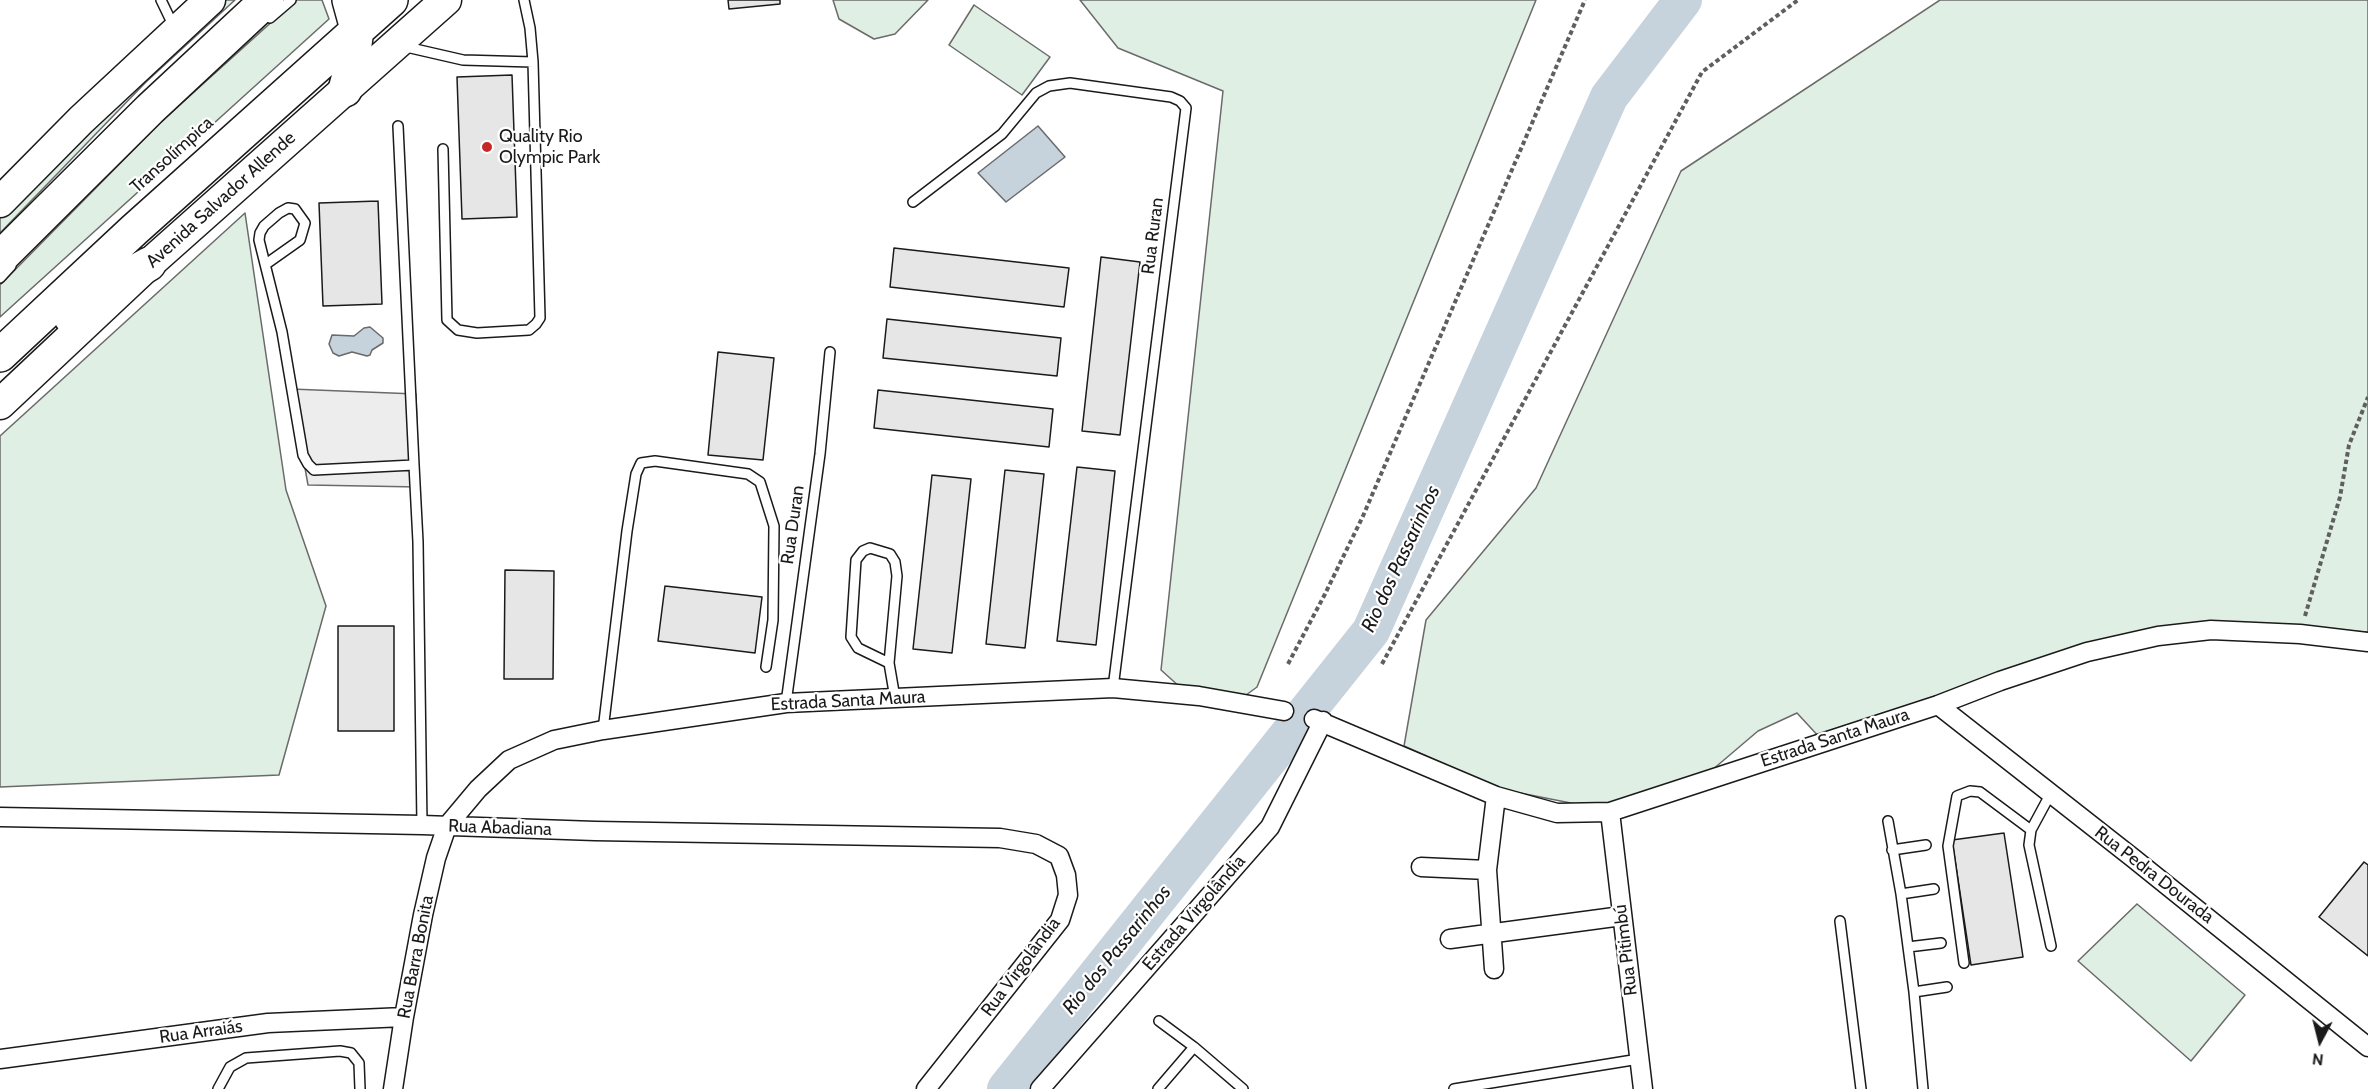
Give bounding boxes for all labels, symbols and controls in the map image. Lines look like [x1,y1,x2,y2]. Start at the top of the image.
street label: Transolímpica [126,112,218,198]
place label: Quality Rio Olympic Park [499,126,600,168]
street label: Avenida Salvador Allende [142,127,300,273]
marker: Quality Rio Olympic Park [480,140,494,154]
street label: Rua Ruran [1138,196,1168,276]
water label: Rio dos Passarinhos [1357,482,1445,636]
street label: Rua Duran [777,484,809,566]
street label: Estrada Santa Maura [770,686,926,716]
street label: Estrada Santa Maura [1758,704,1912,772]
street label: Rua Abadiana [448,815,552,841]
street label: Rua Pedra Dourada [2090,822,2218,928]
street label: Estrada Virgolândia [1138,851,1250,975]
water label: Rio dos Passarinhos [1058,881,1176,1019]
street label: Rua Barra Bonita [393,893,439,1021]
street label: Rua Pitimbú [1610,903,1642,997]
street label: Rua Virgolândia [977,913,1065,1021]
north arrow [2290,1011,2350,1071]
street label: Rua Arraiás [158,1015,244,1049]
text: N [2311,1049,2325,1069]

